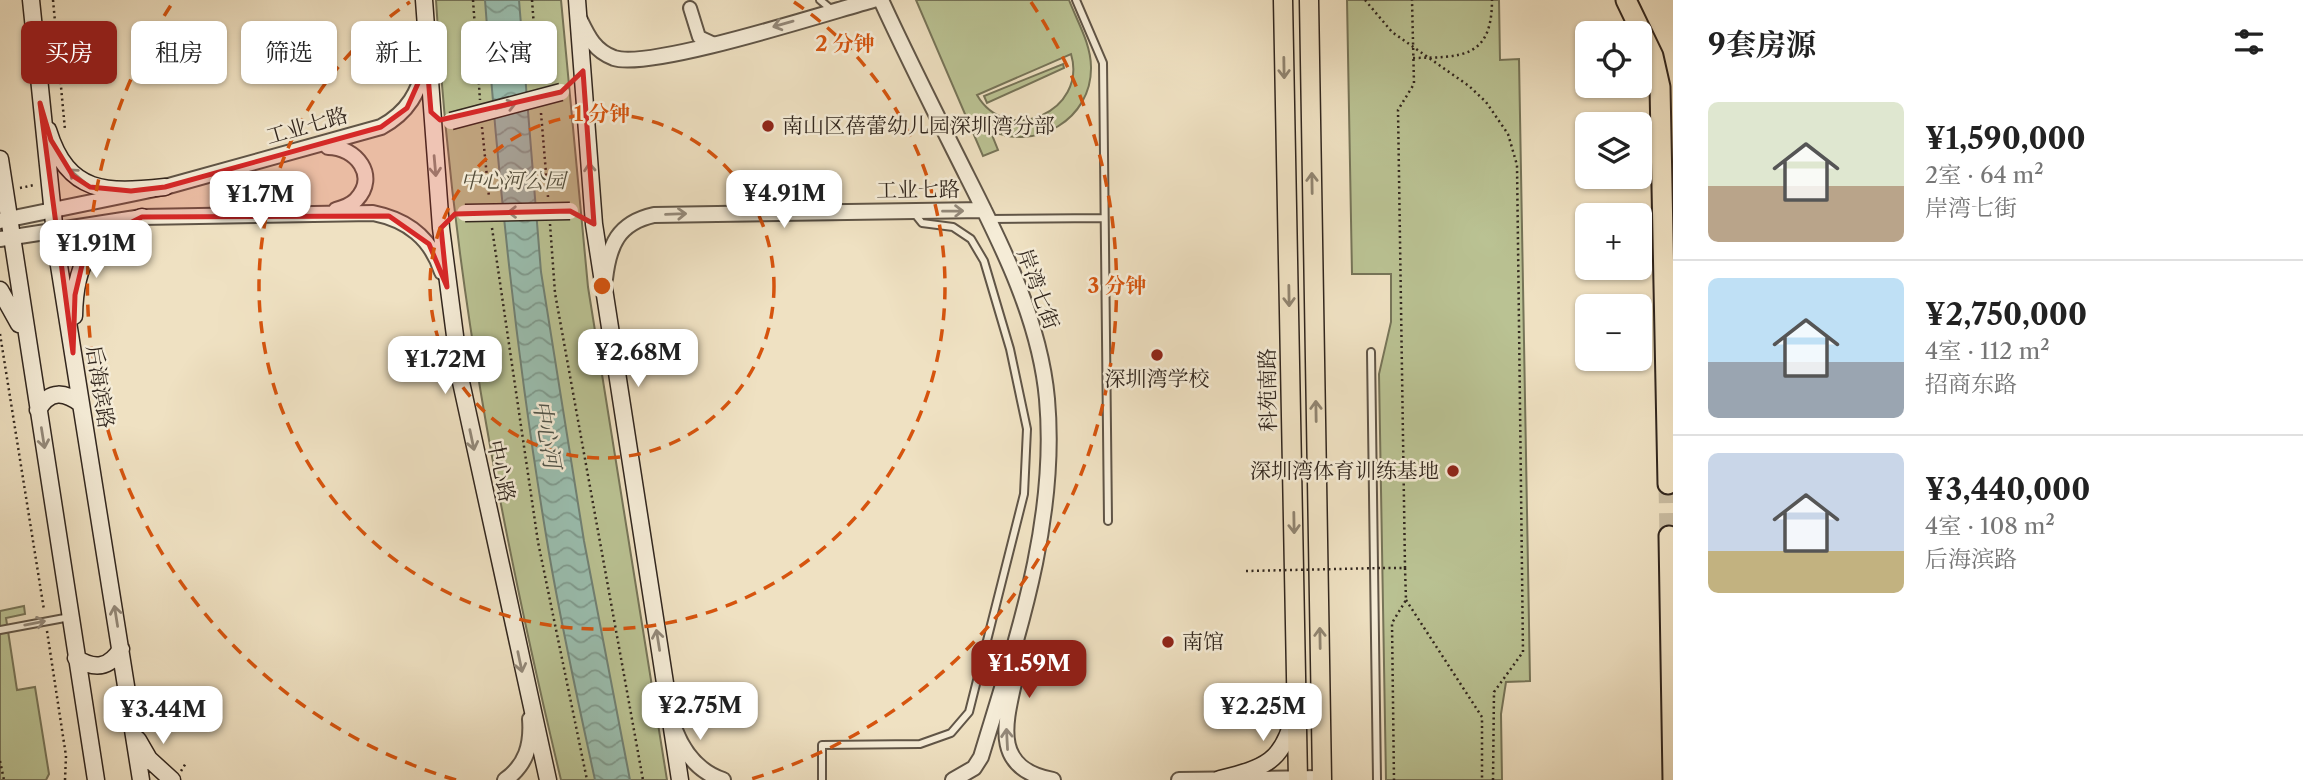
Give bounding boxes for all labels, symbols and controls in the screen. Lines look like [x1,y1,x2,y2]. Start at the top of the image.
one-way arrow [773,19,795,32]
chip: 买房 [21,21,117,84]
chip: 租房 [131,21,227,84]
chip: 筛选 [241,21,337,84]
chip: 新上 [351,21,447,84]
chip: 公寓 [461,21,557,84]
map controls [1575,21,1652,371]
button: locate [1575,21,1652,98]
icon: filters [2230,23,2268,61]
text: 9套房源 [1708,26,1816,63]
text: 2 分钟 [815,31,875,56]
one-way arrow [1277,56,1291,79]
one-way arrow [494,99,517,112]
text: 1 分钟 [574,101,630,126]
street label: 工业七路 [263,102,351,149]
button: layers [1575,112,1652,189]
place label: 南山区蓓蕾幼儿园深圳湾分部 [782,113,1055,138]
marker: 南山区蓓蕾幼儿园深圳湾分部 [760,118,776,134]
text: ¥1,590,000 [1925,120,2086,157]
icon: home [1764,130,1848,214]
one-way arrow [429,154,442,177]
text: 2室 · 64 m² [1925,161,2044,189]
one-way arrow [583,162,596,184]
one-way arrow [68,168,86,184]
park label: 中心河公园 [461,168,568,193]
pin: ¥4.91M [727,170,841,230]
pin: ¥1.7M [211,172,309,231]
one-way arrow [1305,172,1319,195]
street label: 工业七路 [876,176,960,203]
text: ¥4.91M [742,179,826,207]
text: ¥1.7M [226,180,294,208]
text: 岸湾七街 [1925,194,2017,222]
button: + [1575,203,1652,280]
one-way arrow [941,204,964,218]
one-way arrow [506,205,529,219]
one-way arrow [665,207,688,220]
pin: ¥1.91M [39,220,153,280]
text: ¥1.91M [56,229,136,257]
street label: 岸湾七街 [1012,245,1065,333]
text: 3 分钟 [1087,273,1147,298]
centre of rings [590,274,614,298]
one-way arrow [1282,284,1296,307]
button: − [1575,294,1652,371]
text: ¥2,750,000 [1925,296,2087,333]
icon: home [1764,306,1848,390]
pin: ¥2.68M [581,330,695,389]
pin: ¥1.72M [388,336,502,396]
text: 4室 · 112 m² [1925,337,2050,365]
text: ¥2.68M [594,338,682,366]
street label: 后海滨路 [82,343,119,430]
text: ¥1.72M [404,345,486,373]
marker: 深圳湾学校 [1149,347,1165,363]
street label: 科苑南路 [1254,348,1281,432]
place label: 深圳湾学校 [1105,366,1210,391]
text: 招商东路 [1925,370,2017,398]
water label: 中心河 [527,398,567,474]
one-way arrow [1309,400,1322,423]
one-way arrow [36,426,49,448]
one-way arrow [466,428,480,451]
street label: 中心路 [483,437,520,504]
place label: 深圳湾体育训练基地 [1250,458,1439,483]
marker: 深圳湾体育训练基地 [1445,463,1461,479]
text: ¥3,440,000 [1925,471,2090,508]
icon: home [1764,481,1848,565]
one-way arrow [1287,511,1301,534]
text: 4室 · 108 m² [1925,512,2055,540]
text: 后海滨路 [1925,545,2017,573]
one-way arrow [109,605,122,628]
one-way arrow [23,616,46,630]
one-way arrow [1313,627,1327,650]
one-way arrow [651,629,664,652]
place label: 南馆 [1182,629,1224,654]
marker: 南馆 [1160,634,1176,650]
pin: ¥1.59M [972,640,1086,700]
text: ¥1.59M [987,649,1071,677]
one-way arrow [514,650,528,673]
pin: ¥2.75M [643,682,757,742]
pin: ¥2.25M [1206,684,1320,743]
pin: ¥3.44M [106,686,220,746]
text: ¥2.75M [658,691,742,719]
text: ¥2.25M [1220,692,1306,720]
text: ¥3.44M [120,695,206,723]
one-way arrow [1000,728,1013,751]

